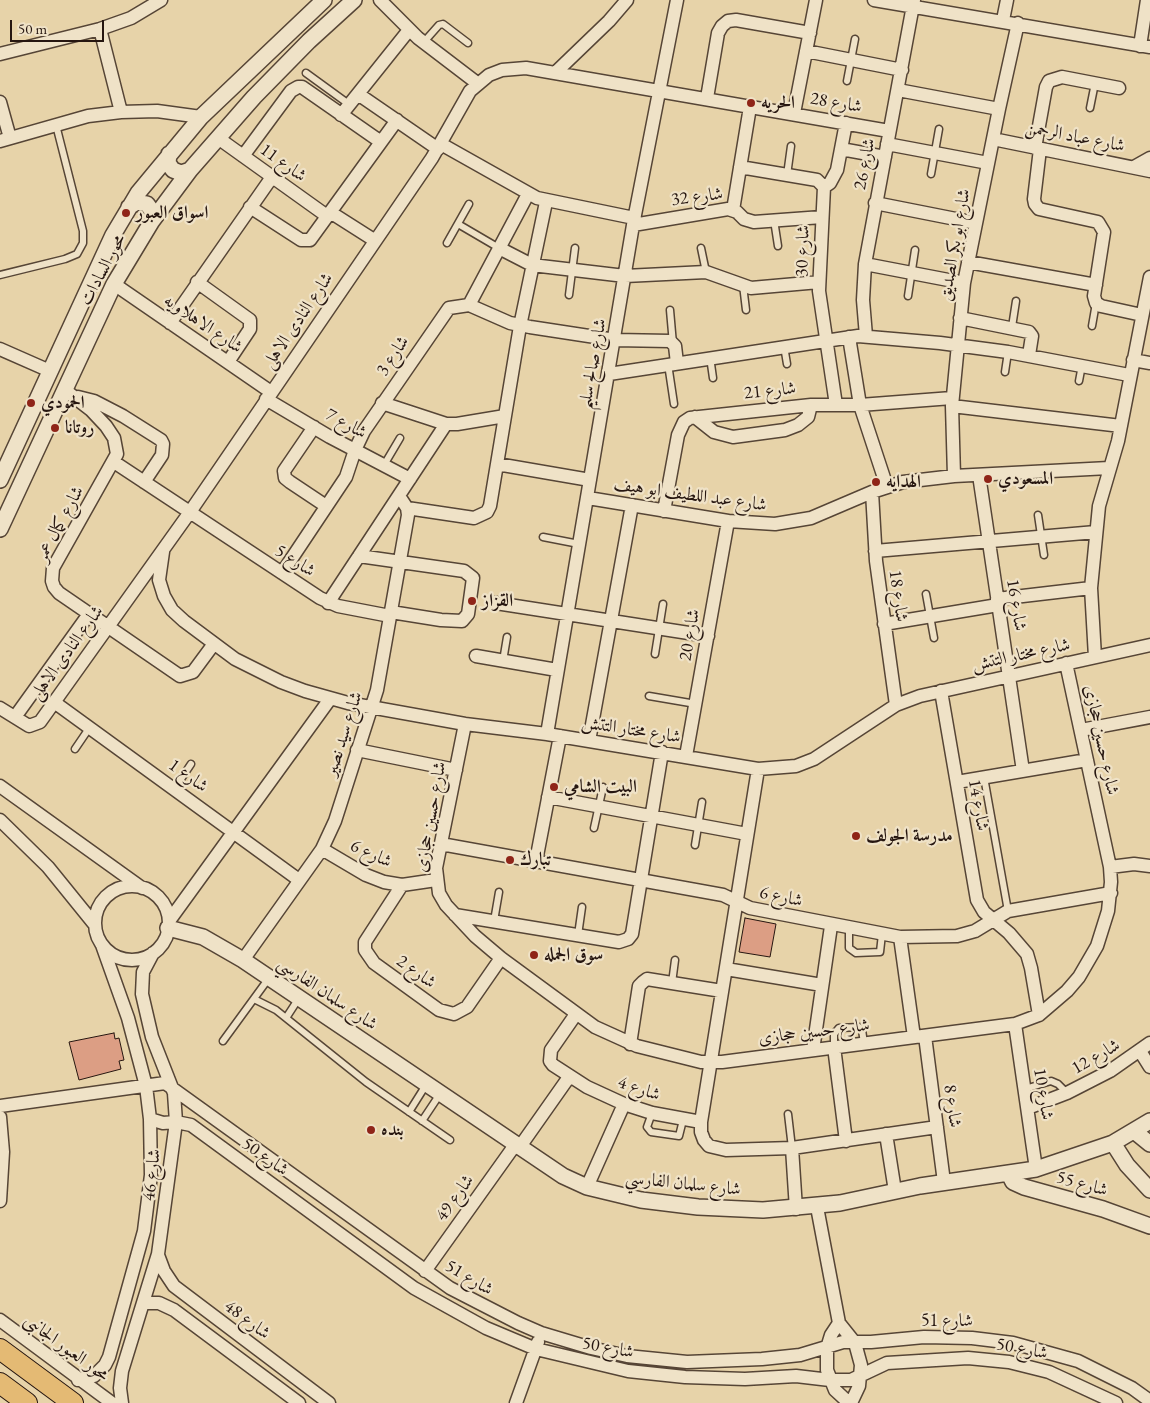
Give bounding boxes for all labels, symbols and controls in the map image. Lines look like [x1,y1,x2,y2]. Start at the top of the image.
scale bar [12,10,106,42]
text: 50 m [18,19,47,38]
street label: شارع 28 [808,88,864,118]
place label: الحريه [761,92,795,114]
marker: الحريه [745,97,757,109]
street label: شارع عباد الرحمن [1023,117,1127,157]
street label: شارع 26 [849,136,881,192]
street label: شارع 11 [256,139,310,187]
street label: شارع 32 [670,183,724,211]
street label: شارع ابو بكر الصديق [934,187,976,303]
place label: اسواق العبور [136,202,208,224]
marker: اسواق العبور [120,207,132,219]
street label: شارع 30 [791,225,815,277]
street label: محور السادات [75,231,131,309]
street label: شارع النادى الاهلى [258,269,338,373]
street label: شارع الاهلاويه [159,290,247,358]
street label: شارع صالح سليم [574,317,612,411]
street label: شارع 3 [372,332,414,380]
street label: شارع 21 [743,378,797,404]
place label: الحمودي [41,392,85,414]
marker: الحمودي [25,397,37,409]
street label: شارع 7 [322,404,370,444]
place label: روتانا [65,417,94,439]
marker: روتانا [49,422,61,434]
place label: المسعودي [998,468,1053,490]
place label: الهدايه [886,471,921,493]
marker: المسعودي [982,473,994,485]
street label: شارع عبد اللطيف ابو هيف [612,474,768,516]
marker: الهدايه [870,476,882,488]
street label: شارع كمال عمر [31,483,89,565]
street label: شارع 5 [271,540,319,582]
street label: شارع 18 [884,569,912,623]
street label: شارع 16 [1001,578,1031,632]
place label: القزاز [482,590,513,612]
marker: القزاز [466,595,478,607]
street label: شارع النادى الاهلى [26,602,108,704]
street label: شارع 20 [675,607,705,663]
street label: شارع مختار التتش [970,634,1072,676]
street label: شارع حسين حجازى [1079,683,1123,797]
street label: شارع سيد نصير [320,689,368,779]
street label: شارع مختار التتش [580,711,682,749]
street label: شارع 1 [164,754,212,798]
street label: شارع حسين حجازى [411,760,451,874]
place label: البيت الشامي [564,776,637,798]
street label: شارع 14 [963,777,993,833]
marker: البيت الشامي [548,781,560,793]
place label: مدرسة الجولف [866,825,953,847]
marker: مدرسة الجولف [850,830,862,842]
street label: شارع 6 [347,835,395,873]
place label: تبارك [520,849,552,871]
marker: تبارك [504,854,516,866]
street label: شارع 6 [757,882,805,912]
place label: سوق الجمله [544,944,603,966]
marker: سوق الجمله [528,949,540,961]
street label: شارع 2 [392,950,440,994]
street label: شارع سلمان الفارسي [273,953,381,1035]
street label: شارع حسين حجازى [757,1014,871,1050]
street label: شارع 12 [1068,1035,1124,1079]
street label: شارع 10 [1028,1067,1058,1121]
street label: شارع 4 [615,1072,663,1106]
street label: شارع 8 [938,1083,966,1129]
place label: بنده [381,1119,404,1141]
marker: بنده [365,1124,377,1136]
street label: شارع 50 [238,1133,292,1181]
street label: شارع 46 [138,1148,166,1202]
street label: شارع 55 [1054,1166,1110,1202]
street label: شارع سلمان الفارسي [624,1167,742,1201]
street label: شارع 49 [431,1171,479,1225]
street label: شارع 51 [441,1255,497,1301]
street label: شارع 48 [220,1296,274,1344]
street label: محور العبور الجانبى [19,1310,113,1386]
street label: شارع 51 [921,1310,973,1332]
street label: شارع 50 [580,1332,636,1364]
street label: شارع 50 [994,1333,1050,1365]

